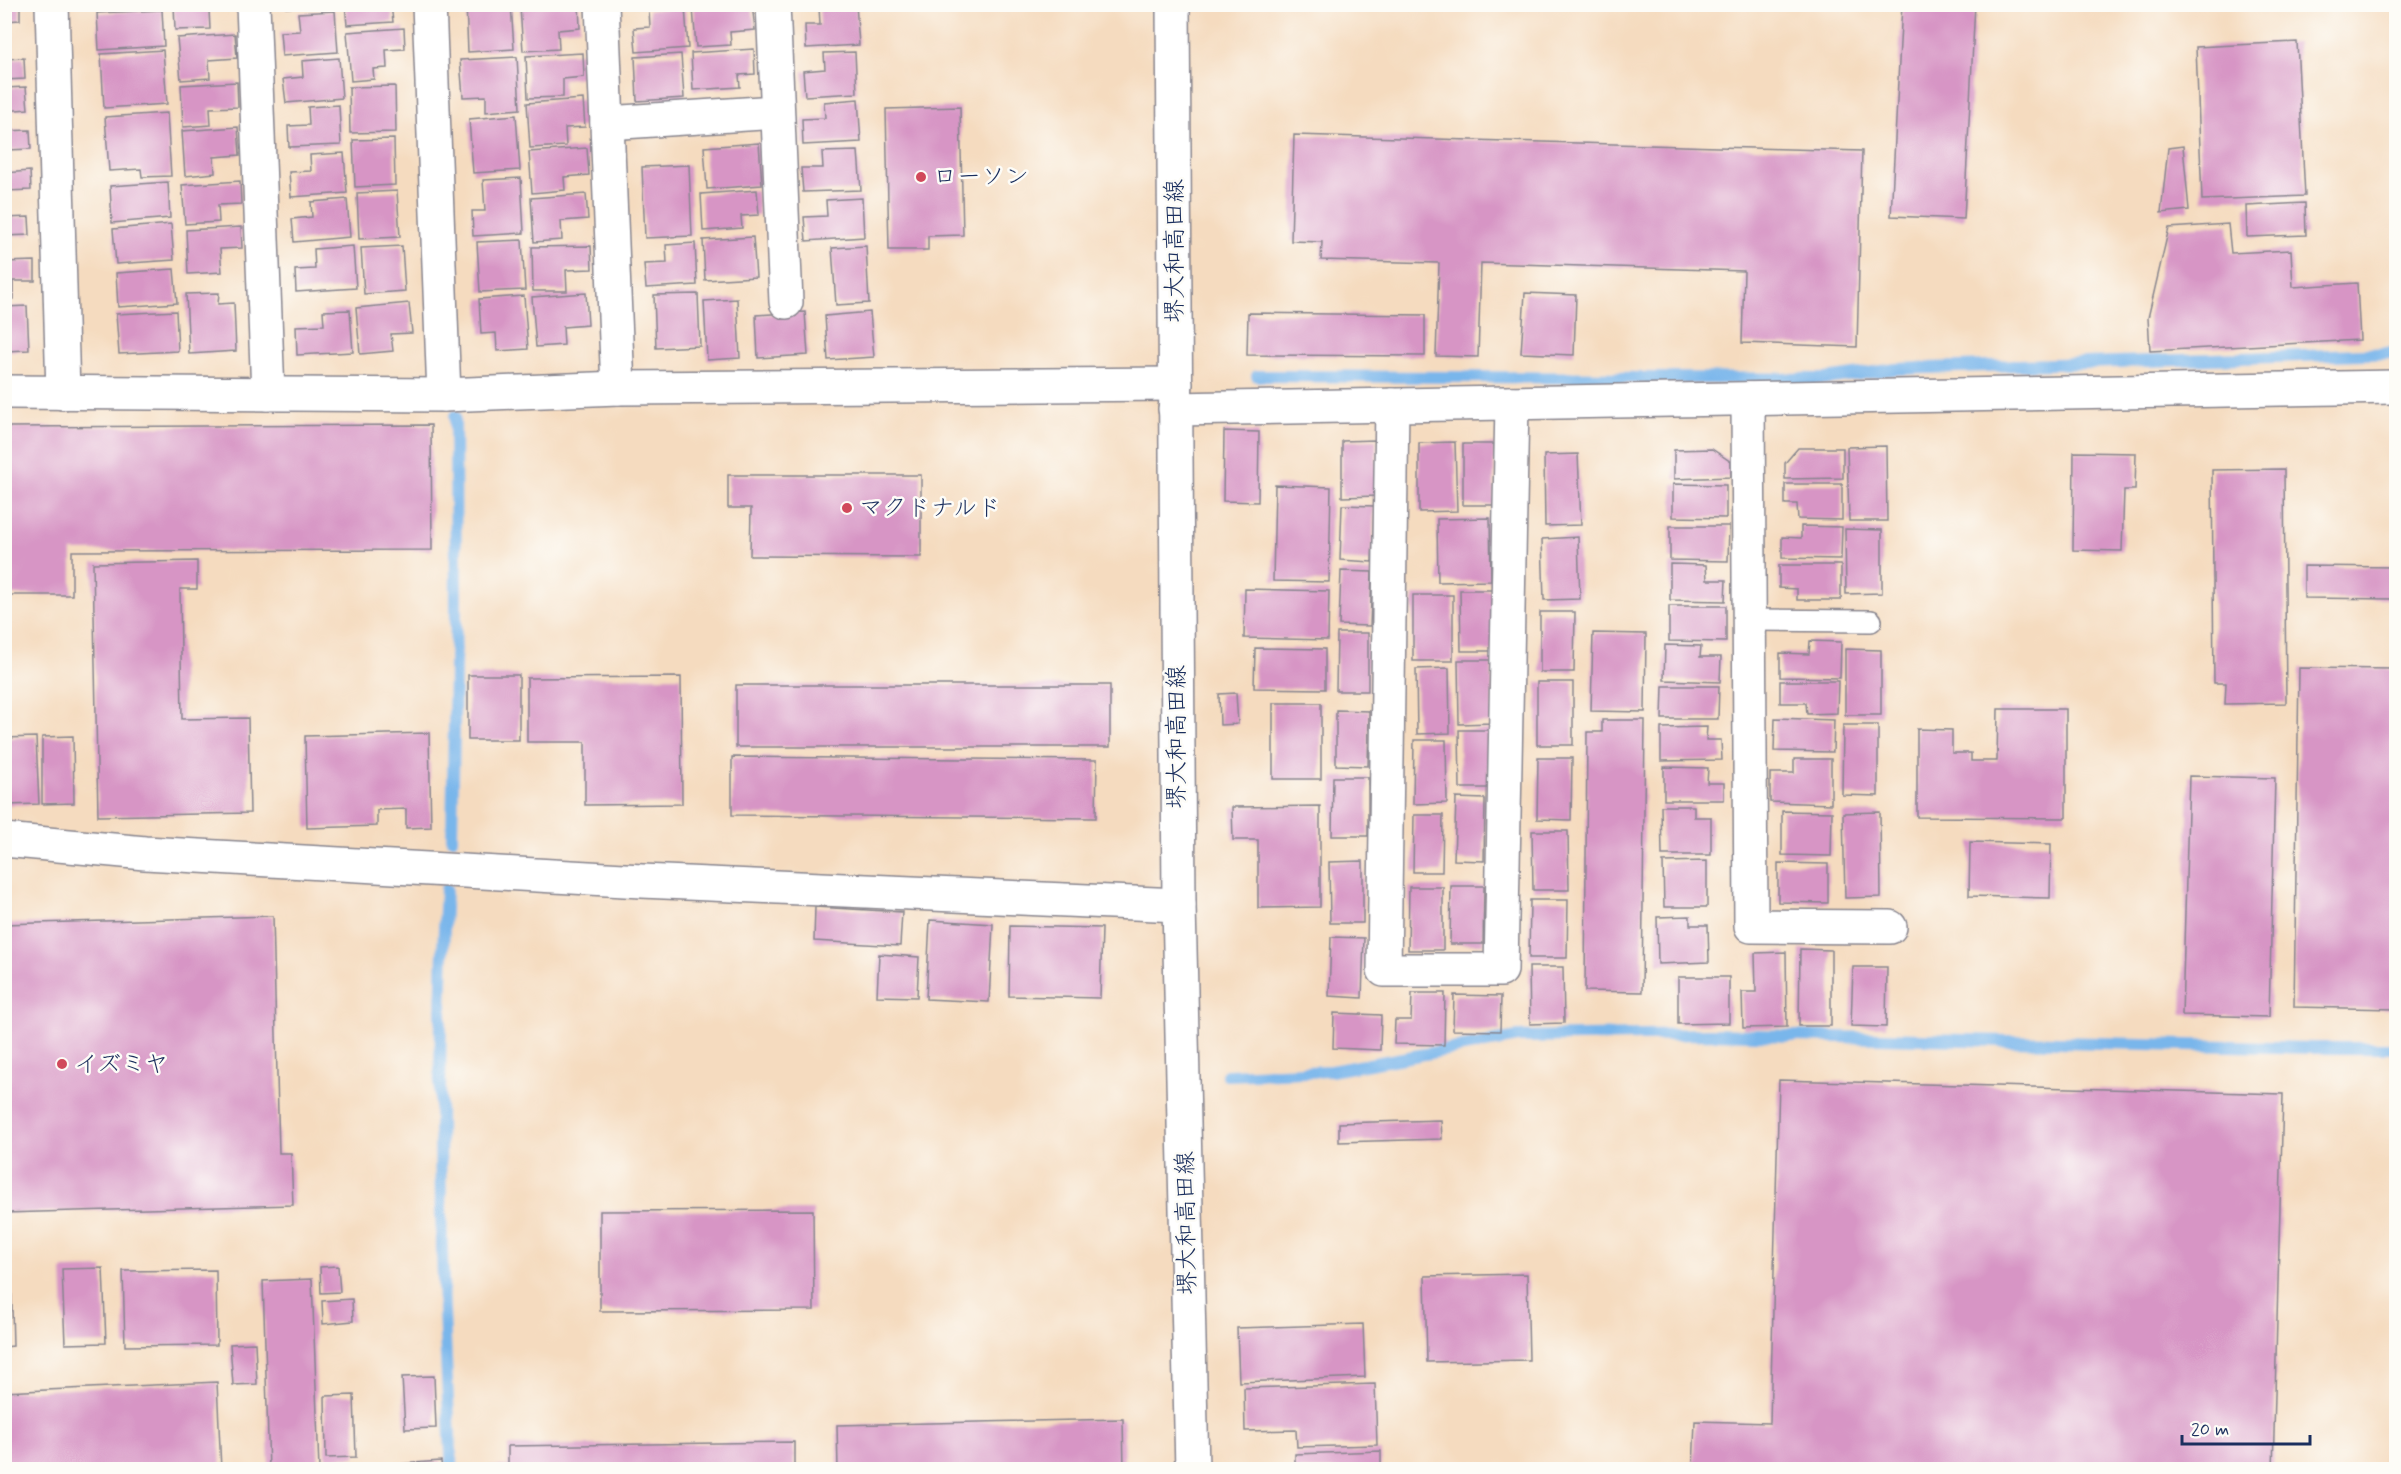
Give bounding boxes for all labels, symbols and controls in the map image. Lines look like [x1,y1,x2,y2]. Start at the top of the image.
place label: ローソン [933,162,1029,193]
marker: ローソン [914,170,928,184]
street label: 堺大和高田線 [1160,179,1191,323]
place label: マクドナルド [859,493,1001,524]
marker: マクドナルド [840,501,854,515]
street label: 堺大和高田線 [1162,665,1193,809]
place label: イズミヤ [74,1049,169,1080]
marker: イズミヤ [55,1057,69,1071]
street label: 堺大和高田線 [1170,1151,1204,1295]
scale bar [2182,1408,2310,1446]
text: 20 m [2191,1418,2229,1442]

